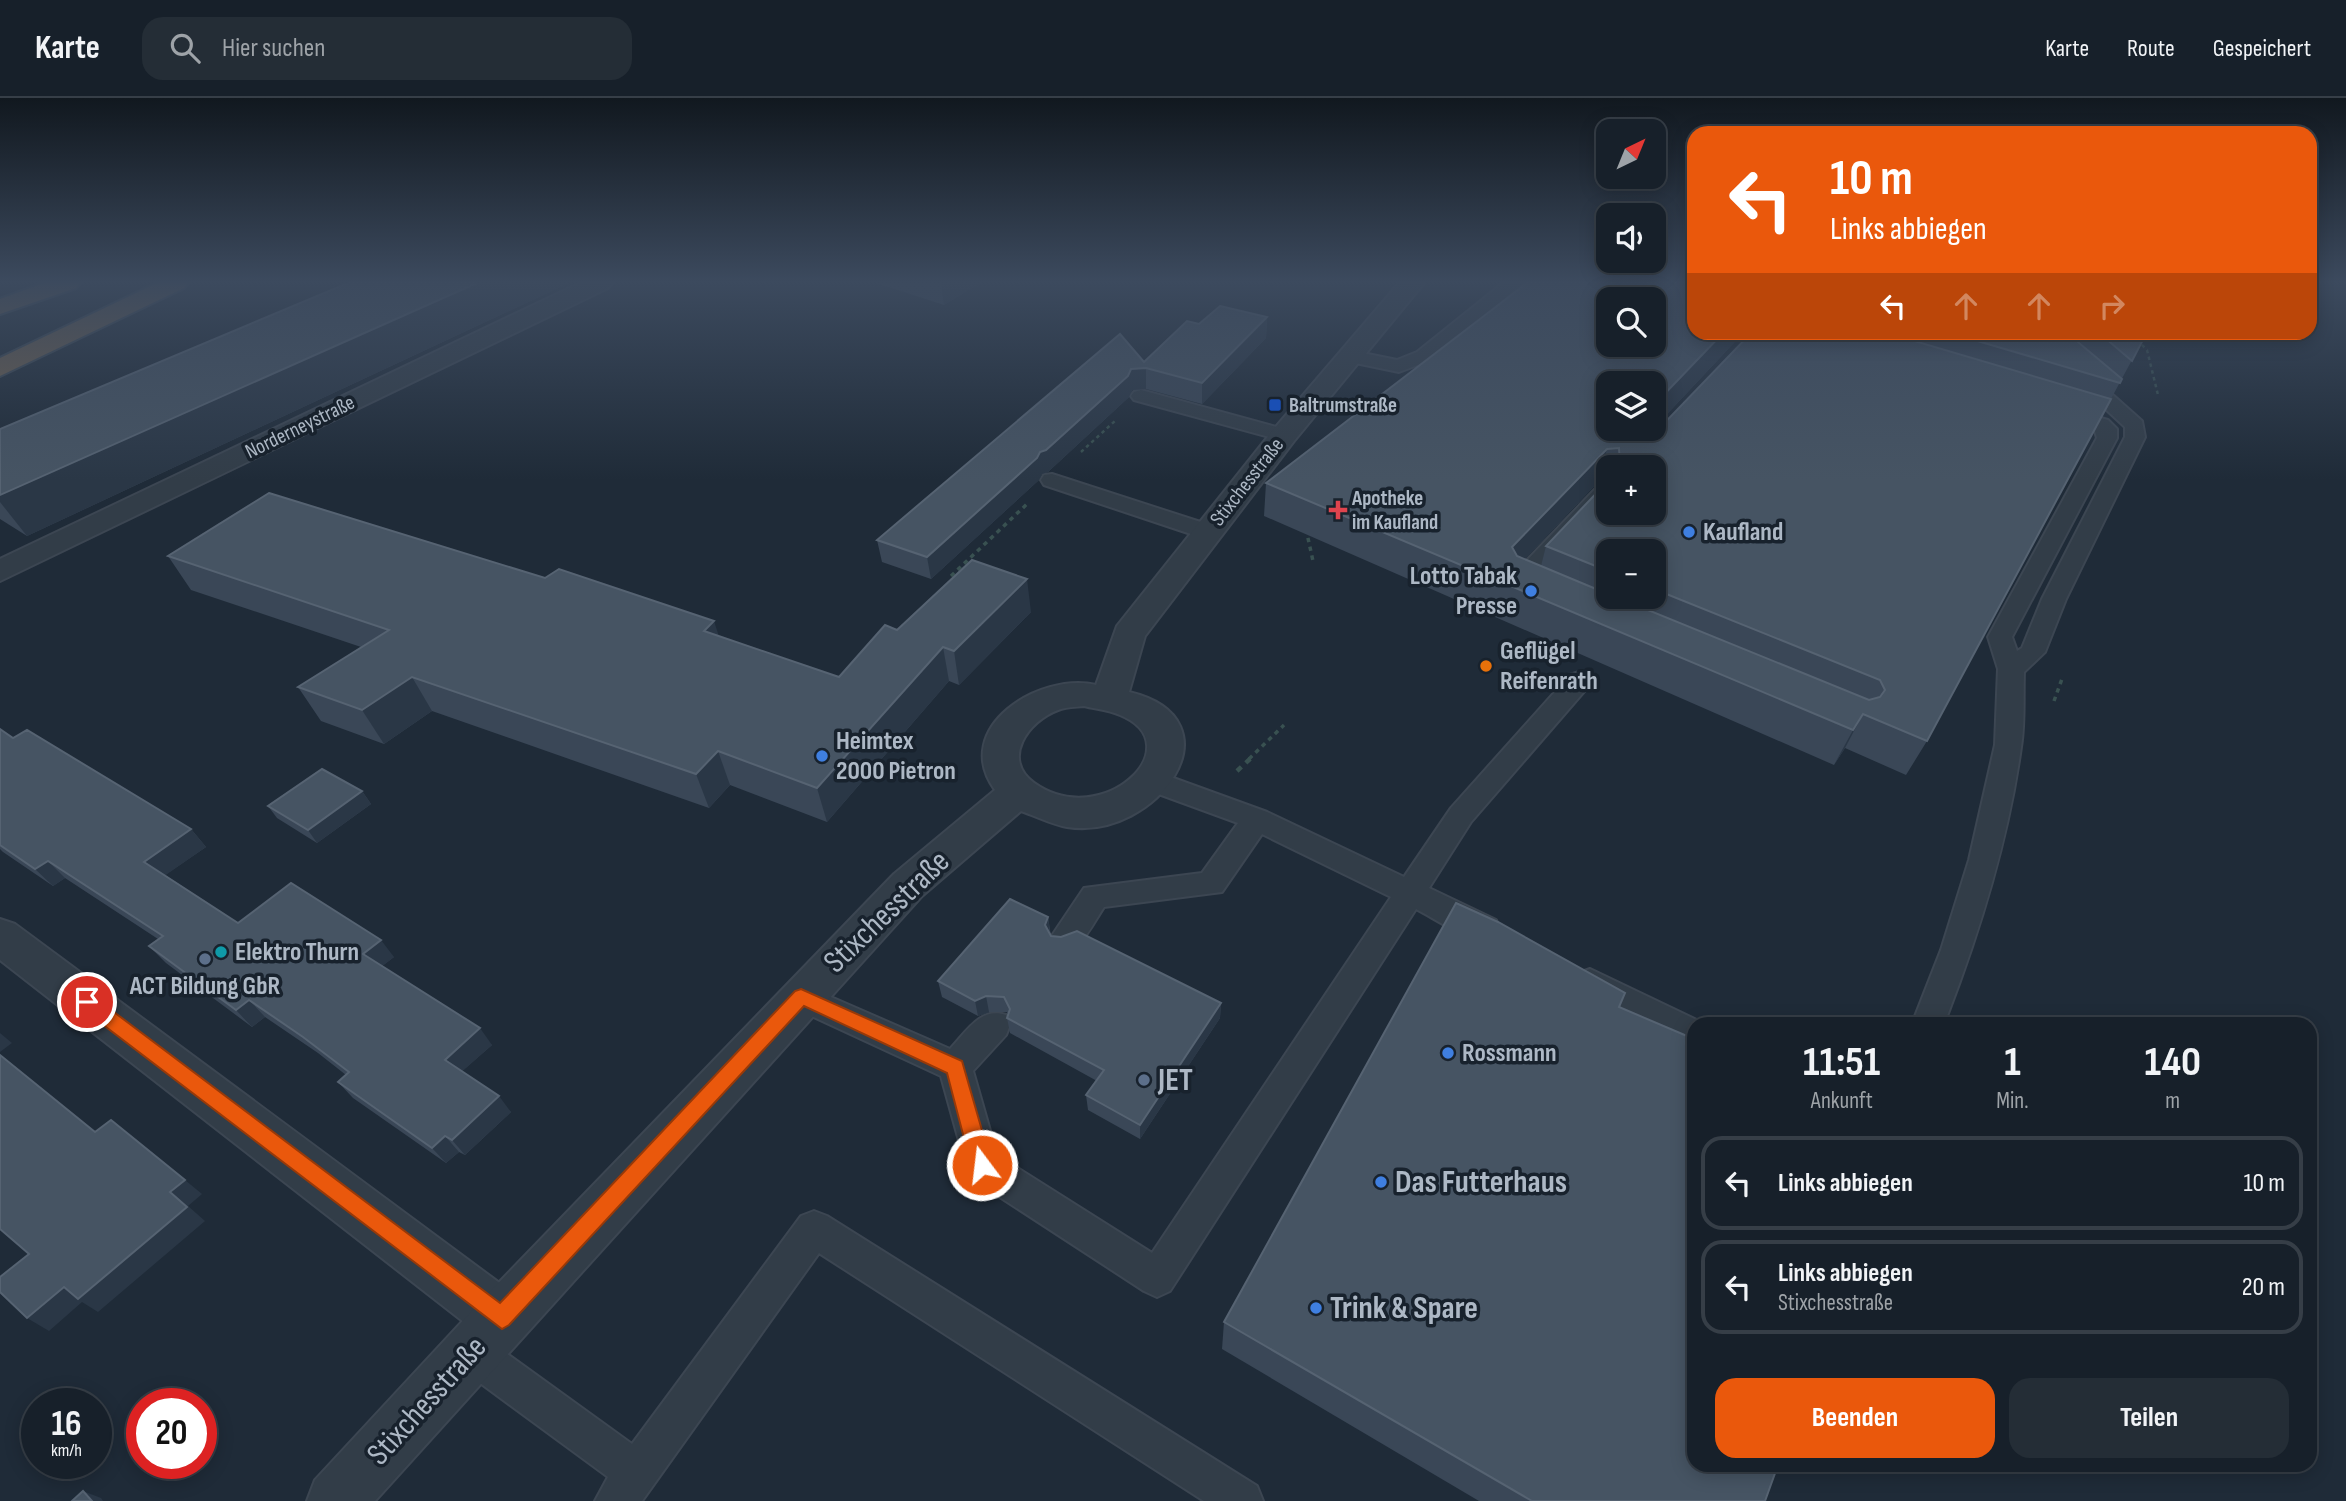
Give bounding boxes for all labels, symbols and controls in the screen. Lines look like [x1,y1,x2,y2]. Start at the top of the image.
search box [142,17,632,80]
text: Karte [35,28,100,68]
icon: search [166,29,204,67]
text: Hier suchen [222,33,325,64]
text: Karte [2045,34,2089,63]
text: Route [2127,34,2175,63]
text: Gespeichert [2213,34,2311,63]
north arrow [1596,119,1666,189]
map controls [1596,119,1666,609]
text: 10 m [1830,150,1913,209]
icon: left [1715,154,1806,245]
button: sound [1596,203,1666,273]
text: Links abbiegen [1830,210,1987,249]
button: search [1596,287,1666,357]
icon: left [1874,287,1912,325]
icon: ahead [1947,287,1985,325]
icon: ahead [2020,287,2058,325]
icon: right [2093,287,2131,325]
button: layers [1596,371,1666,441]
street label: Norderneystraße [241,390,359,464]
place label: Baltrumstraße [1289,393,1397,418]
marker: Baltrumstraße [1267,397,1283,413]
street label: Stixchesstraße [1205,433,1289,531]
button: + [1596,455,1666,525]
place label: Apotheke im Kaufland [1351,486,1438,535]
marker: Apotheke im Kaufland [1330,502,1346,518]
place label: Kaufland [1703,517,1783,548]
marker: Kaufland [1681,524,1697,540]
button: − [1596,539,1666,609]
place label: Lotto Tabak Presse [1410,561,1517,622]
marker: Lotto Tabak Presse [1523,583,1539,599]
place label: Geflügel Reifenrath [1500,636,1598,697]
marker: Geflügel Reifenrath [1478,658,1494,674]
place label: Heimtex 2000 Pietron [836,726,956,787]
marker: Heimtex 2000 Pietron [814,748,830,764]
street label: Stixchesstraße [816,842,958,982]
place label: Elektro Thurn [235,937,359,968]
marker: Elektro Thurn [213,944,229,960]
marker: ACT Bildung GbR [197,951,213,967]
place label: ACT Bildung GbR [129,971,281,1002]
pin [57,972,117,1032]
icon: arrive [68,983,106,1021]
text: 11:51 [1803,1037,1880,1088]
text: 1 [2004,1037,2021,1088]
text: 140 [2145,1037,2201,1088]
place label: Rossmann [1462,1038,1557,1069]
marker: Rossmann [1440,1045,1456,1061]
place label: JET [1157,1061,1193,1100]
marker: JET [1136,1072,1152,1088]
text: Ankunft [1811,1087,1873,1115]
text: Min. [1996,1087,2029,1115]
text: m [2165,1087,2180,1115]
position arrow [945,1128,1019,1202]
place label: Das Futterhaus [1395,1163,1567,1202]
icon: left [1719,1164,1757,1202]
text: Links abbiegen [1778,1168,1913,1199]
text: 10 m [2243,1168,2285,1199]
marker: Das Futterhaus [1373,1174,1389,1190]
text: Links abbiegen [1778,1258,1913,1289]
icon: left [1719,1268,1757,1306]
text: 20 m [2242,1272,2285,1303]
place label: Trink & Spare [1330,1289,1478,1328]
text: Stixchesstraße [1778,1289,1893,1317]
marker: Trink & Spare [1308,1300,1324,1316]
street label: Stixchesstraße [359,1329,495,1473]
button: Beenden [1715,1378,1995,1458]
button: Teilen [2009,1378,2289,1458]
speed limit sign: 20 [126,1388,217,1479]
text: 16 [51,1403,82,1446]
text: km/h [51,1440,82,1461]

